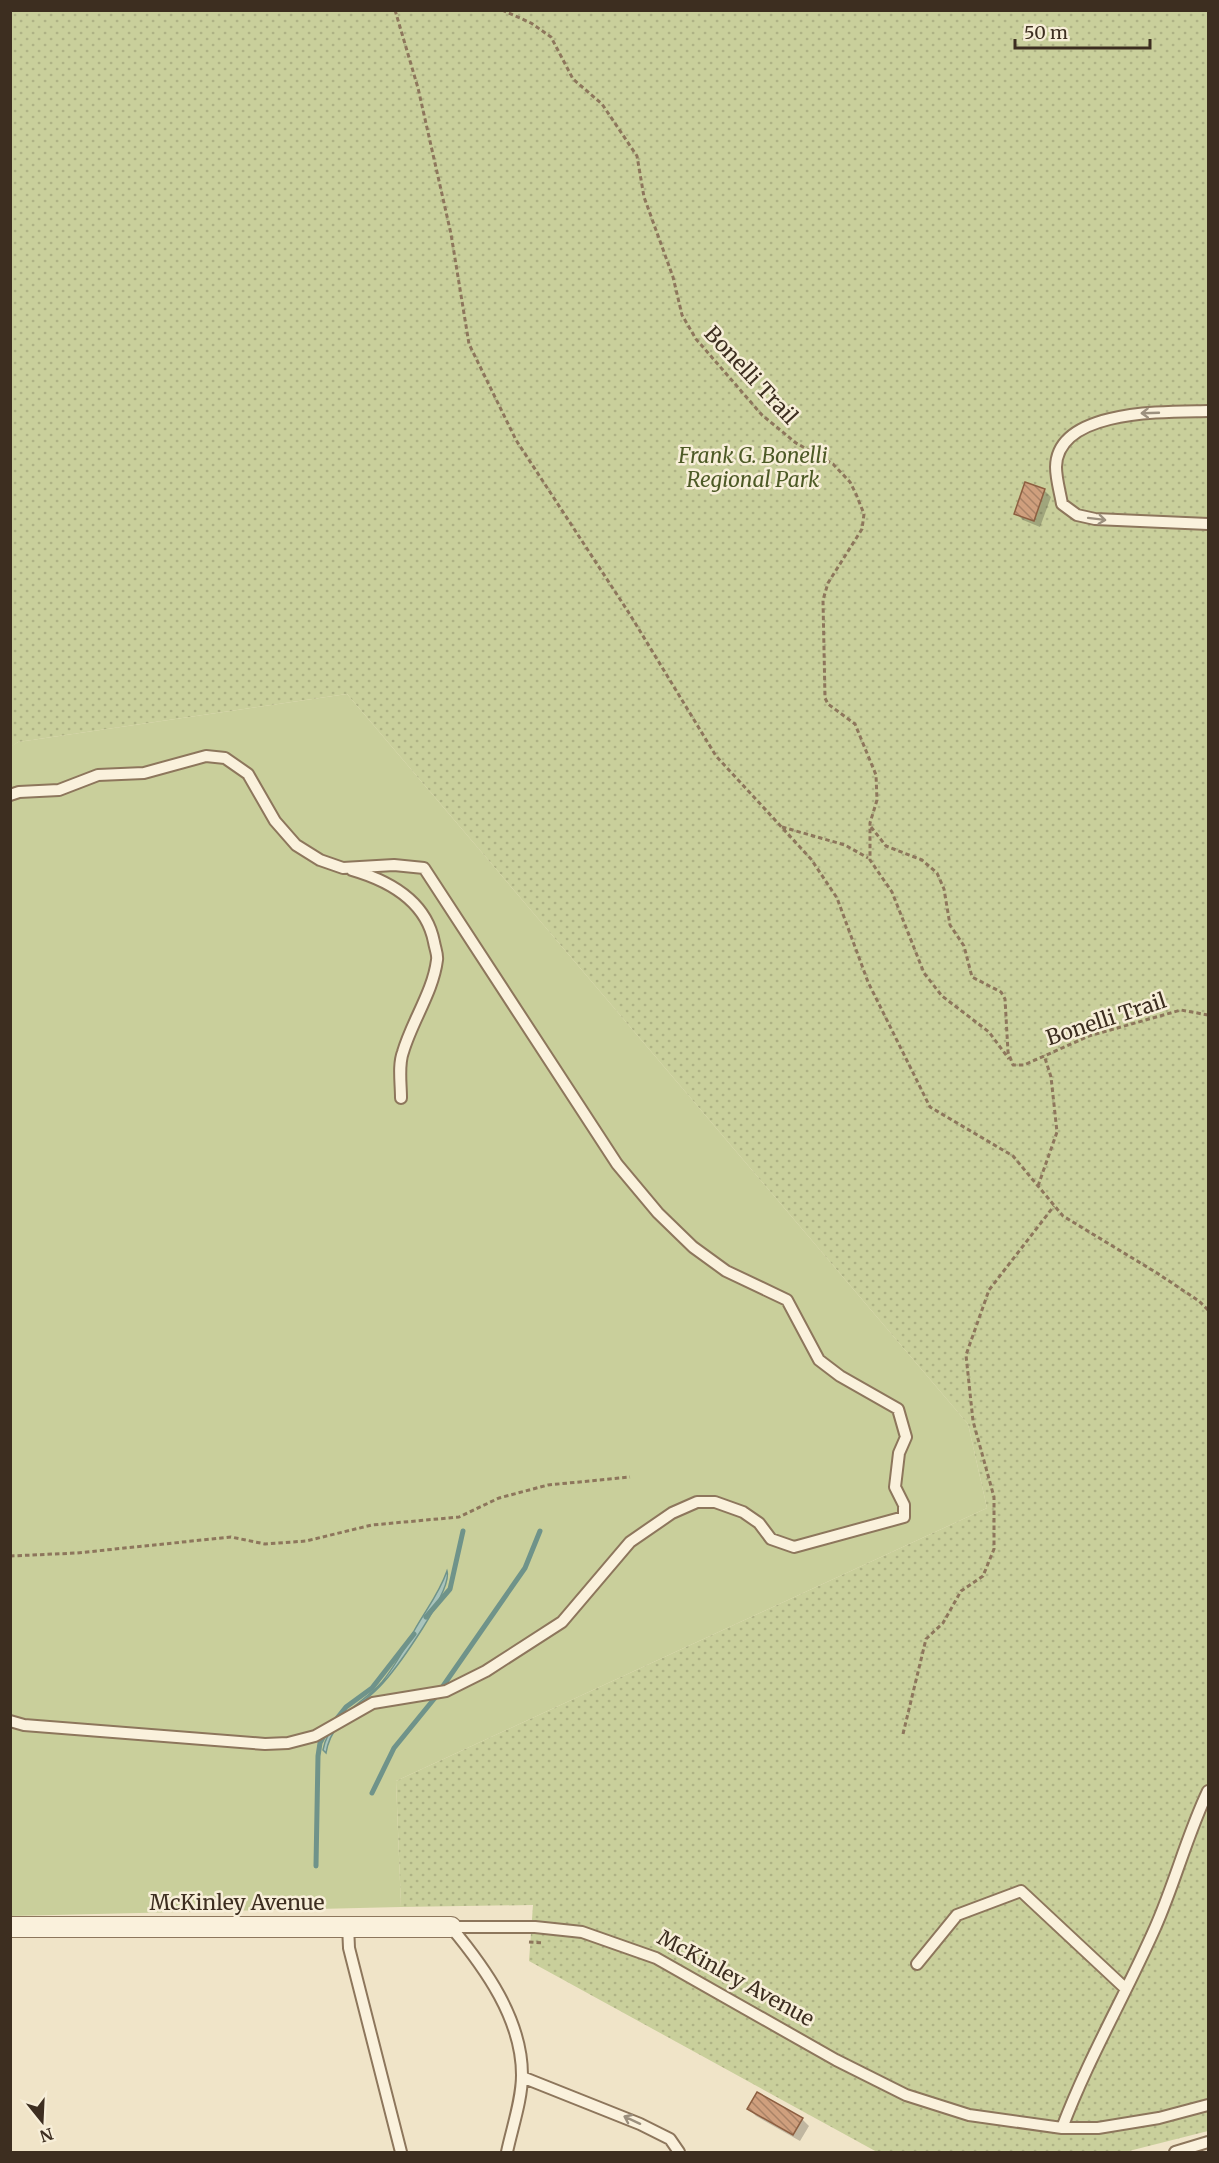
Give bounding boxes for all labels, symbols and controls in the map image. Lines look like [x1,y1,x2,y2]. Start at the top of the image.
scale bar [1015,12,1150,50]
text: 50 m [1024,21,1068,44]
street label: Bonelli Trail [699,320,804,430]
one-way arrow [1141,408,1161,419]
park label: Frank G. Bonelli Regional Park [677,442,828,493]
one-way arrow [1087,513,1107,524]
street label: Bonelli Trail [1042,987,1170,1051]
street label: McKinley Avenue [149,1889,325,1916]
street label: McKinley Avenue [653,1924,819,2032]
north arrow [12,2091,72,2151]
one-way arrow [623,2114,641,2125]
text: N [37,2124,56,2147]

